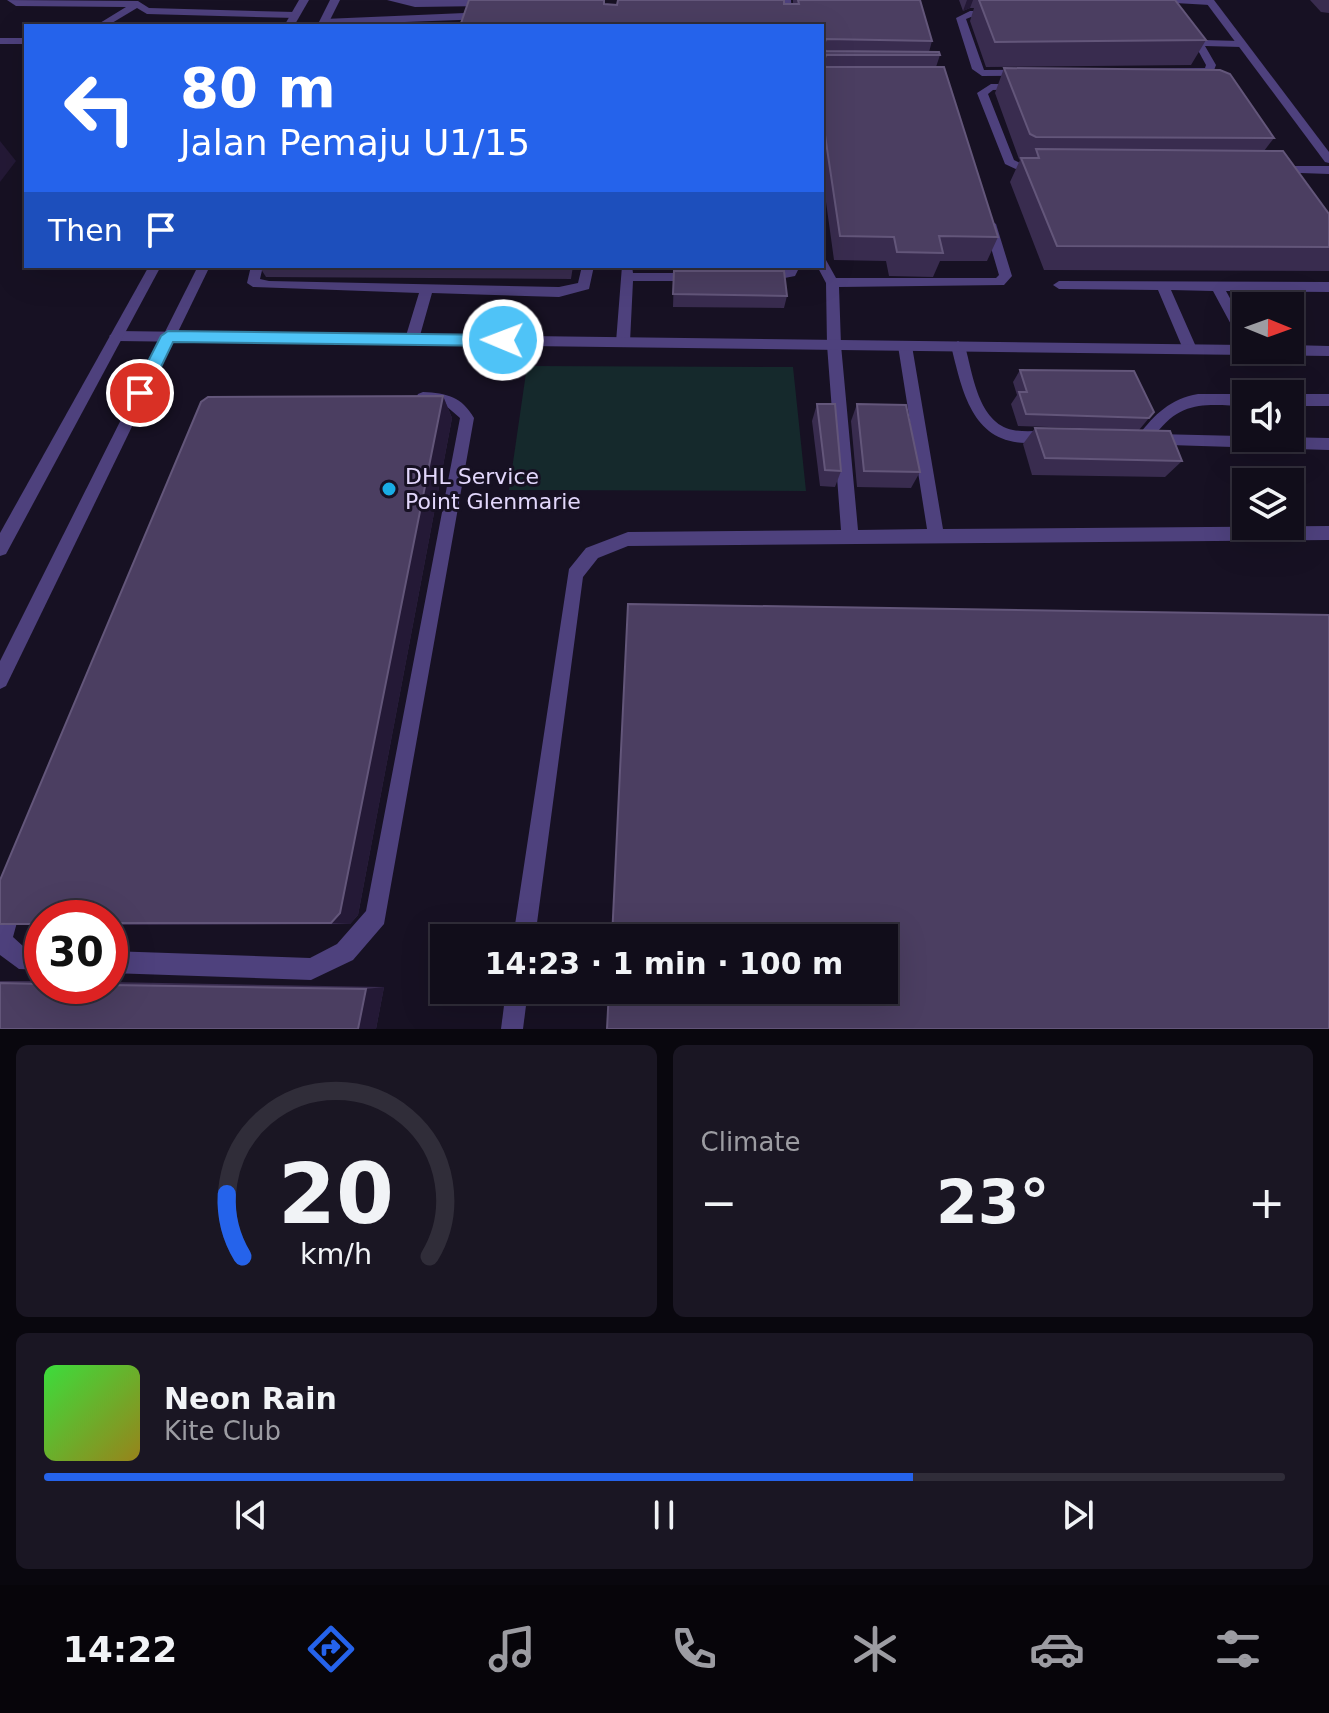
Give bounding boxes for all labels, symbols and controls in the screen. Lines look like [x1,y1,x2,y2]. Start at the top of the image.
text: 80 m [180,55,336,120]
icon: left [48,56,152,160]
text: Jalan Pemaju U1/15 [180,122,530,163]
icon: arrive [139,208,183,252]
text: Then [48,213,123,248]
north arrow [1232,292,1304,364]
map controls [1232,292,1304,540]
position arrow [461,298,545,382]
pin [106,359,174,427]
icon: arrive [118,371,162,415]
button: sound [1232,380,1304,452]
place label: DHL Service Point Glenmarie [405,464,581,514]
button: layers [1232,468,1304,540]
marker: DHL Service Point Glenmarie [380,480,398,498]
speed limit sign: 30 [24,900,128,1004]
text: 14:23 · 1 min · 100 m [485,946,843,981]
text: Climate [701,1127,801,1157]
text: 20 [278,1146,394,1243]
text: 23° [936,1167,1050,1237]
text: − [701,1177,737,1228]
text: + [1248,1177,1285,1228]
text: km/h [300,1237,372,1271]
text: Neon Rain [164,1381,337,1416]
text: Kite Club [164,1416,281,1446]
icon: previous [229,1493,273,1537]
icon: pause [642,1493,686,1537]
icon: next [1056,1493,1100,1537]
icon: directions [303,1621,359,1677]
icon: music [484,1621,540,1677]
icon: phone [666,1621,722,1677]
icon: climate [847,1621,903,1677]
icon: car [1029,1621,1085,1677]
icon: filters [1210,1621,1266,1677]
text: 14:22 [63,1629,177,1670]

